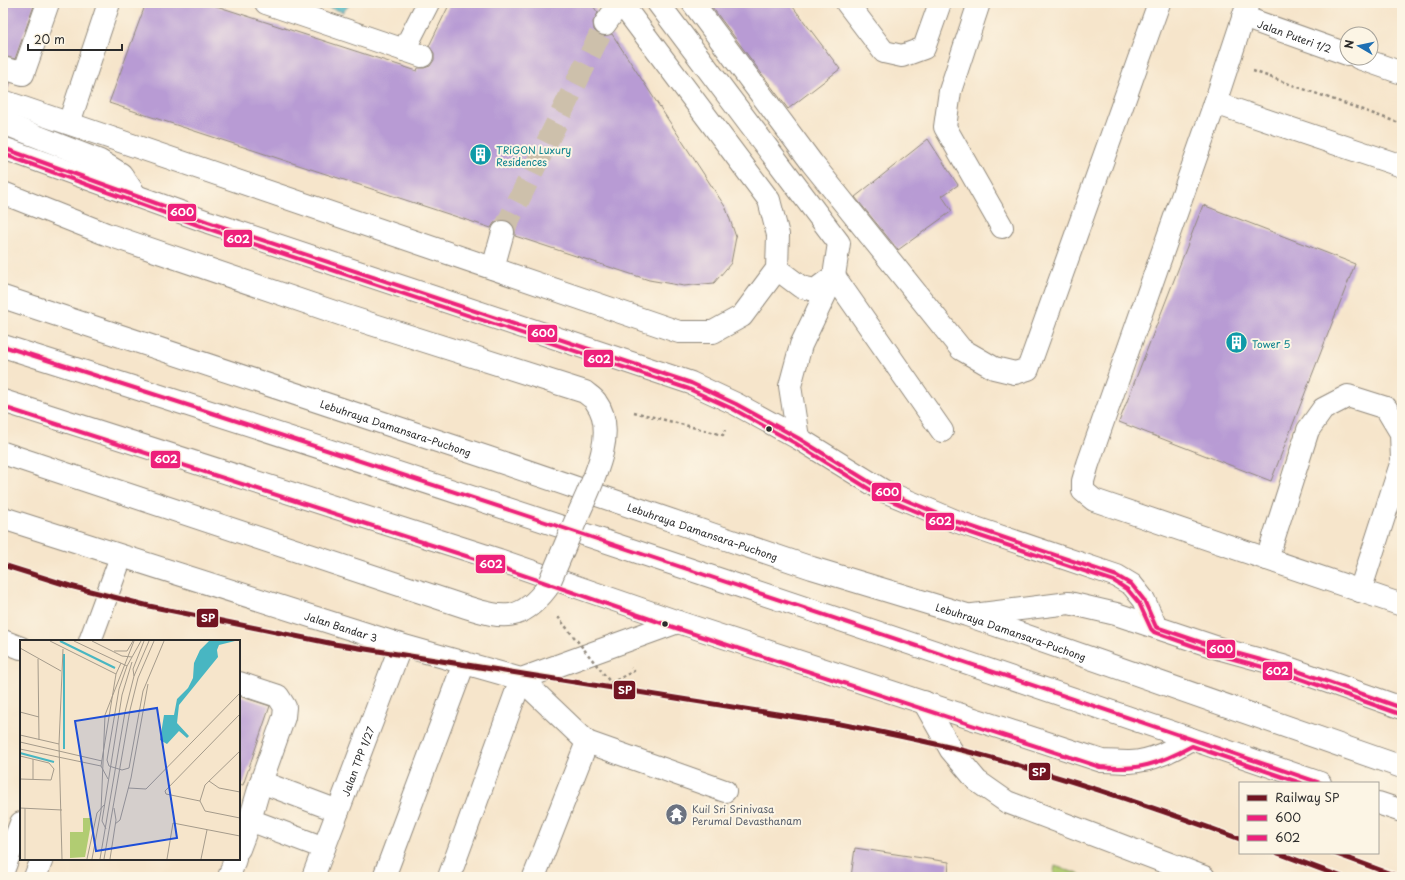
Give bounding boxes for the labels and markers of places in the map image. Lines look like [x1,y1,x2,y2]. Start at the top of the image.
building icon: TRiGON Luxury Residences [467,142,493,168]
place label: TRiGON Luxury Residences [496,142,572,169]
building icon: Tower 5 [1224,330,1250,356]
place label: Tower 5 [1252,336,1290,351]
unlabelled marker [764,424,774,434]
unlabelled marker [660,619,670,629]
temple icon: Kuil Sri Srinivasa Perumal Devasthanam [664,801,690,827]
place label: Kuil Sri Srinivasa Perumal Devasthanam [692,801,802,828]

